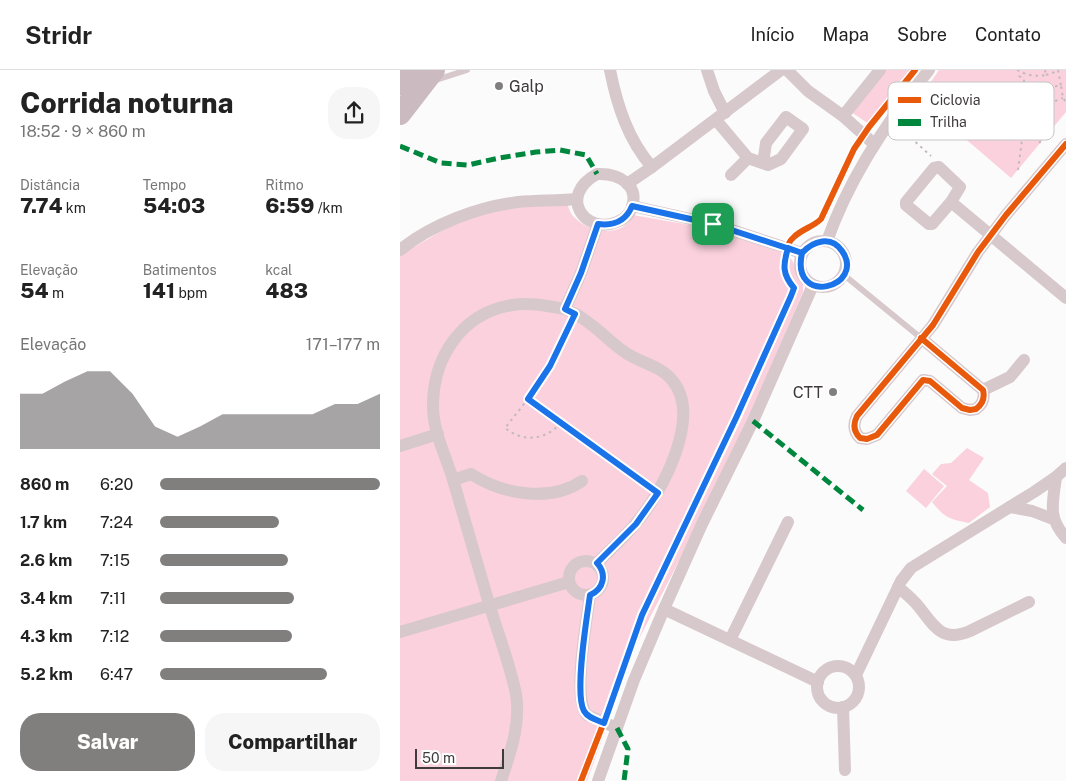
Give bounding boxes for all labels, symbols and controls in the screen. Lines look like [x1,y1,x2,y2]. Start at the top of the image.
text: Stridr [25,21,92,49]
text: Início [750,24,795,45]
text: Mapa [823,24,869,45]
text: Sobre [897,24,947,45]
text: Contato [975,24,1041,45]
place label: Galp [509,77,544,96]
marker: Galp [493,80,505,92]
legend [888,82,1054,140]
text: Corrida noturna [20,86,233,119]
button: share [328,87,380,139]
text: Ciclovia [930,92,981,108]
text: Trilha [930,114,967,130]
text: 18:52 · 9 × 860 m [20,122,146,141]
text: Distância [20,177,80,193]
text: Tempo [143,177,186,193]
text: Ritmo [265,177,304,193]
text: 7.74 [20,193,62,218]
text: 54:03 [143,193,205,218]
text: 6:59 [265,193,314,218]
text: km [62,200,86,216]
text: /km [314,200,343,216]
pin [692,203,734,245]
icon: arrive [699,210,727,238]
text: Elevação [20,262,78,278]
text: Batimentos [143,262,217,278]
text: kcal [265,262,292,278]
text: 54 [20,278,49,303]
text: 141 [143,278,175,303]
text: 483 [265,278,308,303]
text: m [49,285,64,301]
text: bpm [175,285,207,301]
text: Elevação [20,335,86,354]
text: 171–177 m [306,335,380,354]
place label: CTT [793,383,823,402]
marker: CTT [827,386,839,398]
text: 860 m [20,475,69,494]
text: 6:20 [100,475,133,494]
text: 1.7 km [20,513,67,532]
text: 7:24 [100,513,133,532]
text: 2.6 km [20,551,72,570]
text: 7:15 [100,551,130,570]
text: 3.4 km [20,589,73,608]
text: 7:11 [100,589,126,608]
text: 4.3 km [20,627,73,646]
text: 7:12 [100,627,129,646]
text: 5.2 km [20,665,73,684]
text: 6:47 [100,665,133,684]
button: Salvar [20,713,195,771]
button: Compartilhar [205,713,380,771]
scale bar [415,746,504,769]
text: 50 m [422,750,455,766]

